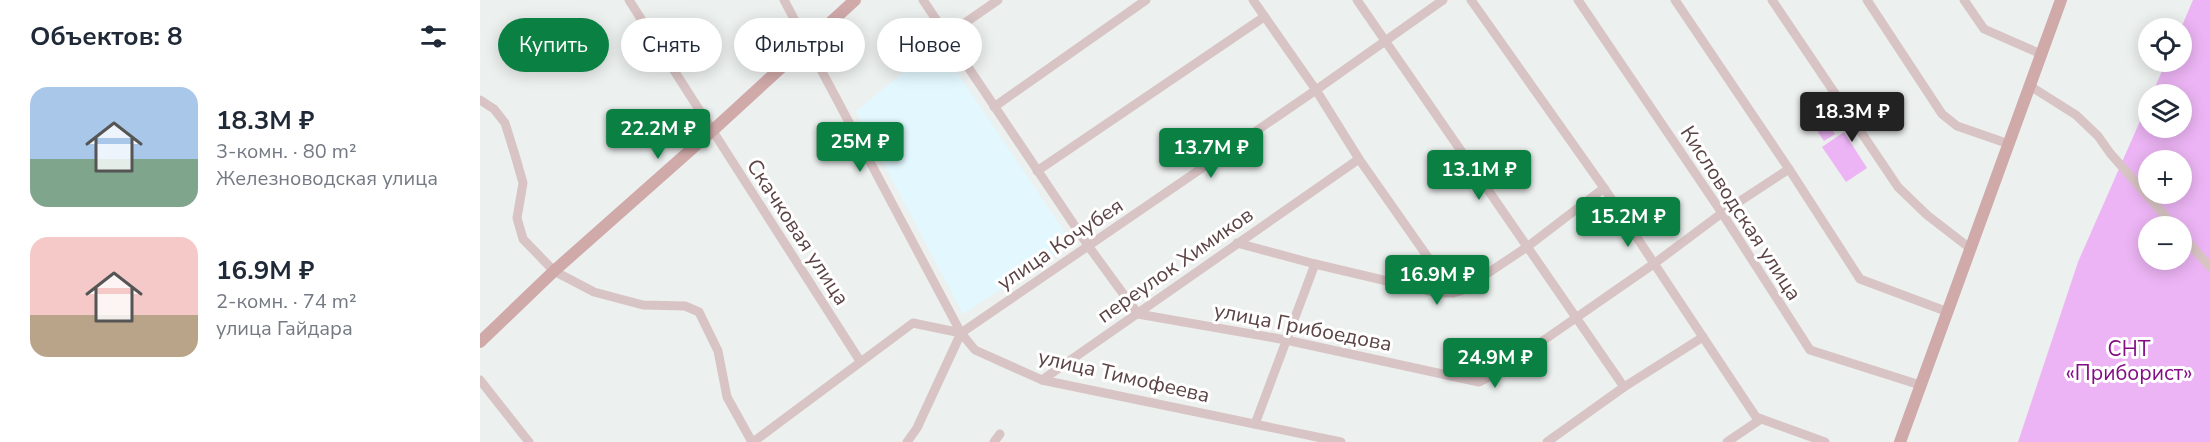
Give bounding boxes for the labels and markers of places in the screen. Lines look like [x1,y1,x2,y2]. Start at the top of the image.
pin: 18.3M ₽ [1797,92,1907,143]
pin: 22.2M ₽ [603,109,713,160]
pin: 25M ₽ [818,122,902,173]
pin: 13.7M ₽ [1156,128,1266,179]
pin: 13.1M ₽ [1424,150,1534,201]
pin: 15.2M ₽ [1573,197,1683,248]
pin: 16.9M ₽ [1382,255,1492,306]
pin: 24.9M ₽ [1440,338,1550,389]

